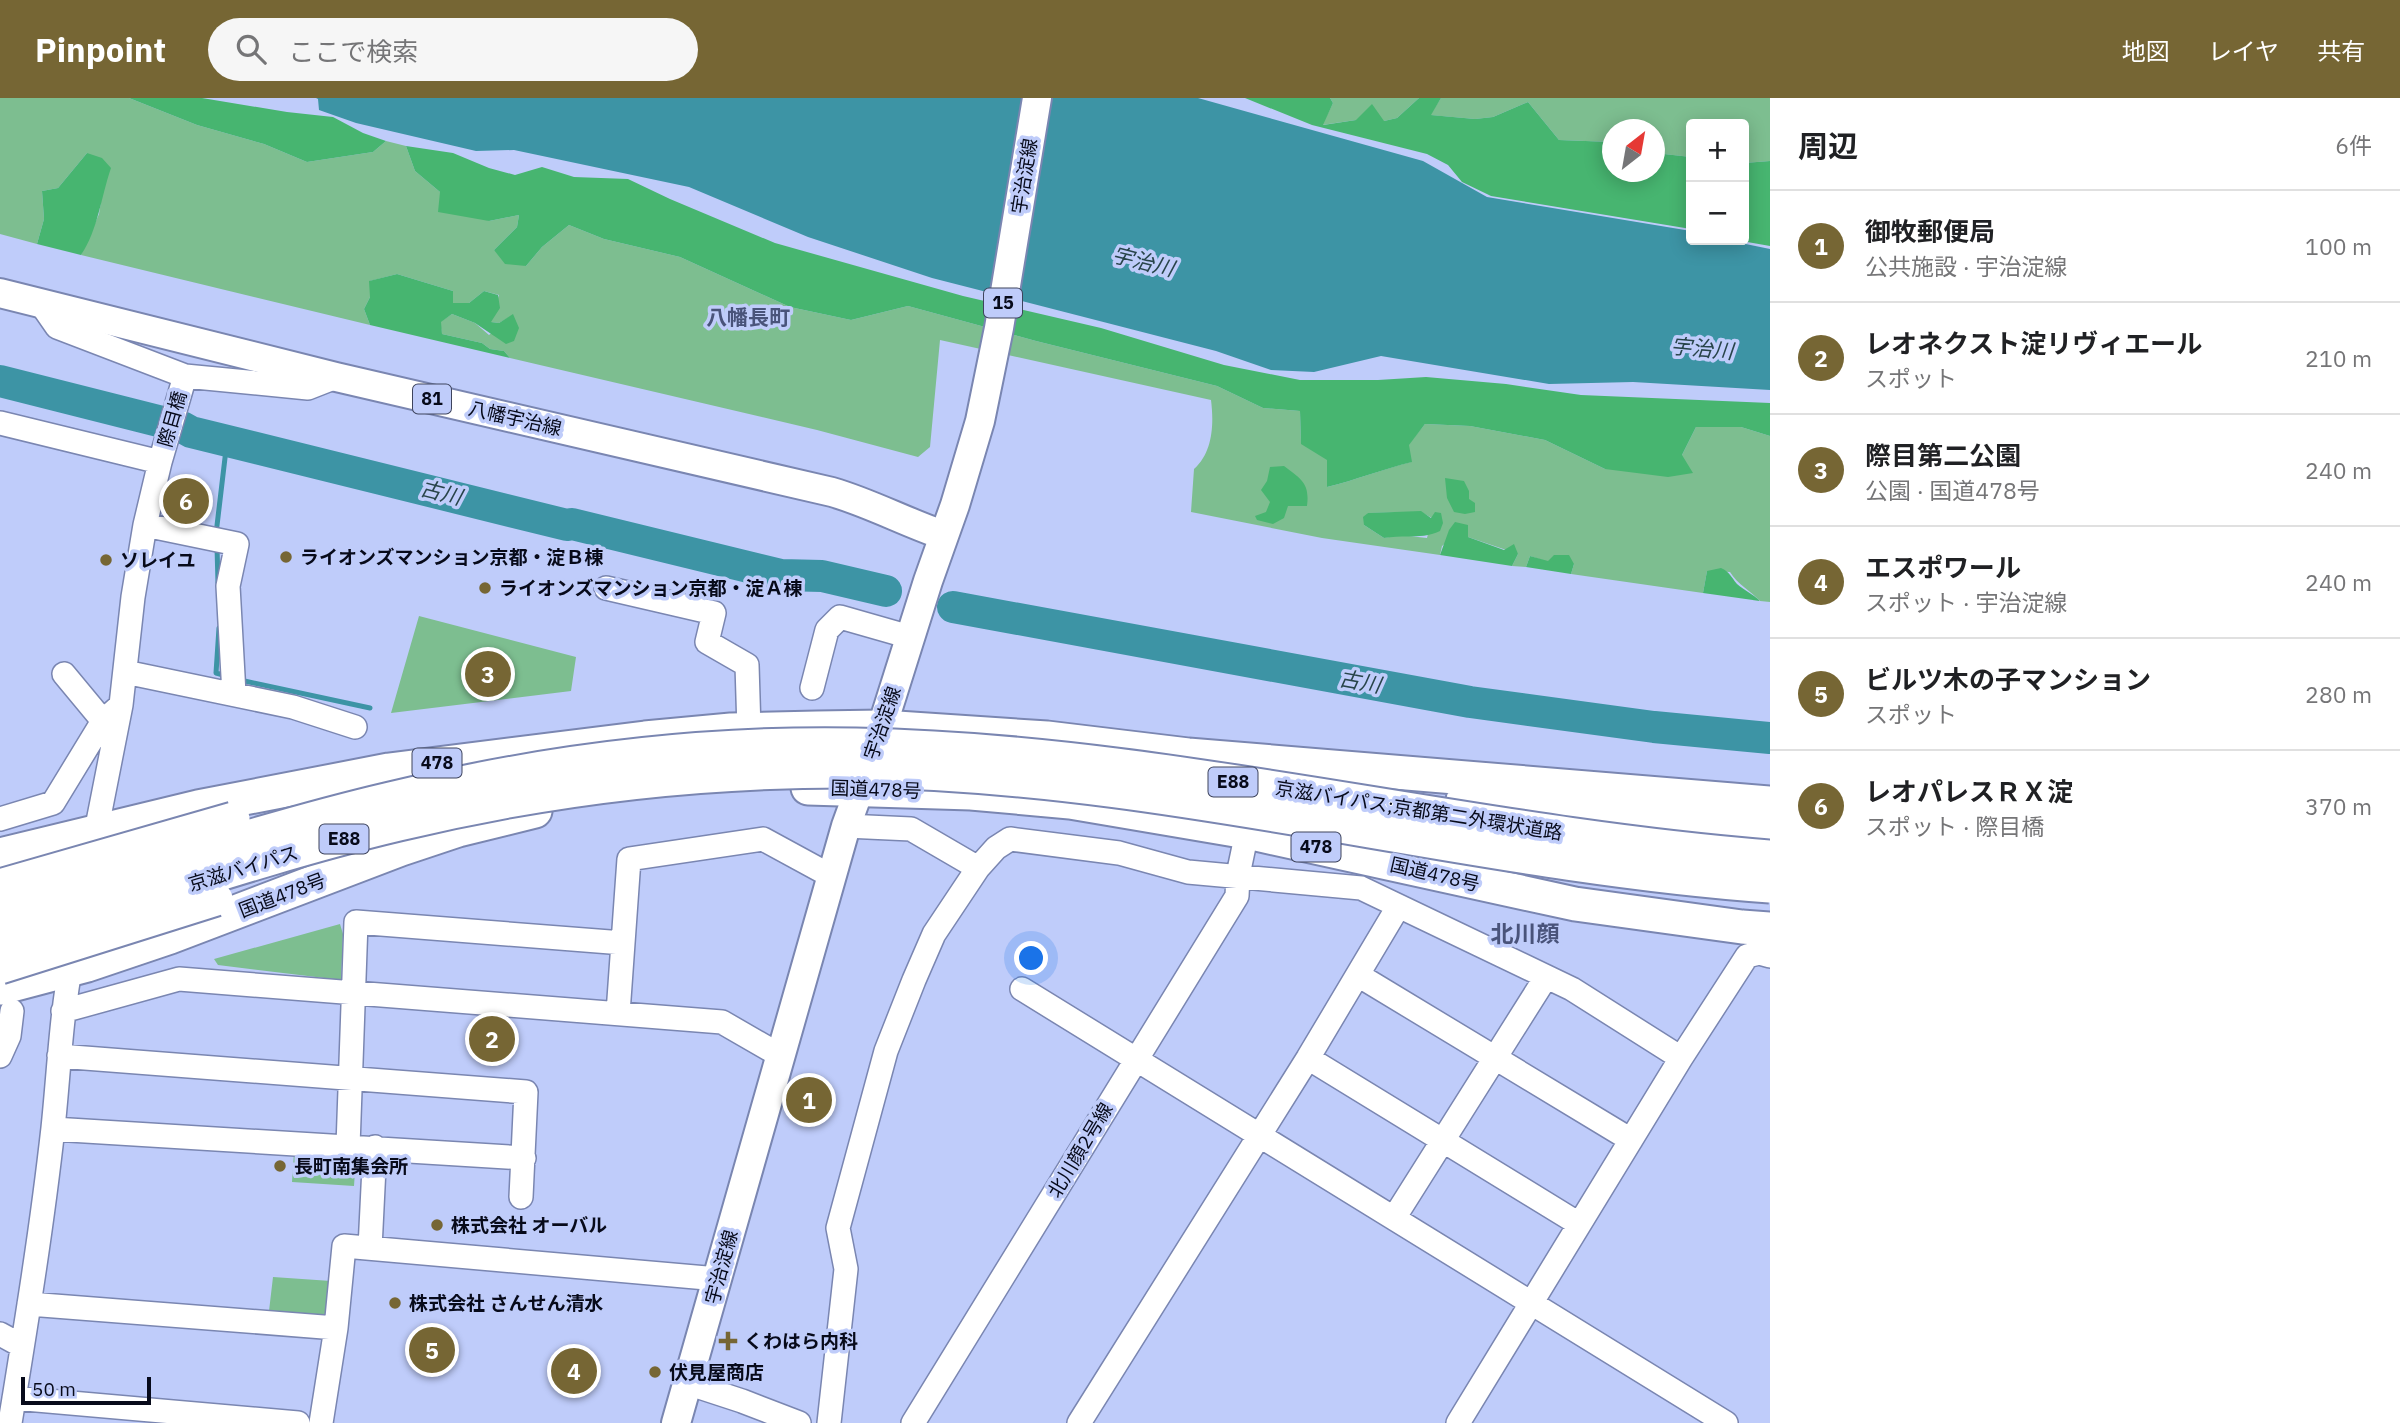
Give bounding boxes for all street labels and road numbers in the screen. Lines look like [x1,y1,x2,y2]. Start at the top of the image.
street label: 宇治淀線 [1006,137,1042,215]
road number: 15 [984,288,1022,318]
road number: 81 [413,384,451,414]
street label: 際目橋 [153,388,191,450]
street label: 八幡宇治線 [466,396,564,440]
street label: 宇治淀線 [858,683,906,763]
road number: 478 [412,748,462,778]
road number: E88 [1208,768,1258,796]
street label: 国道478号 [830,775,922,803]
street label: 京滋バイパス;京都第二外環状道路 [1274,775,1564,845]
road number: E88 [320,824,368,854]
road number: 478 [1292,832,1340,862]
street label: 京滋バイパス [185,840,301,896]
street label: 国道478号 [1388,852,1482,896]
street label: 国道478号 [235,867,329,923]
street label: 北川顔2号線 [1042,1098,1118,1202]
street label: 宇治淀線 [700,1227,742,1307]

